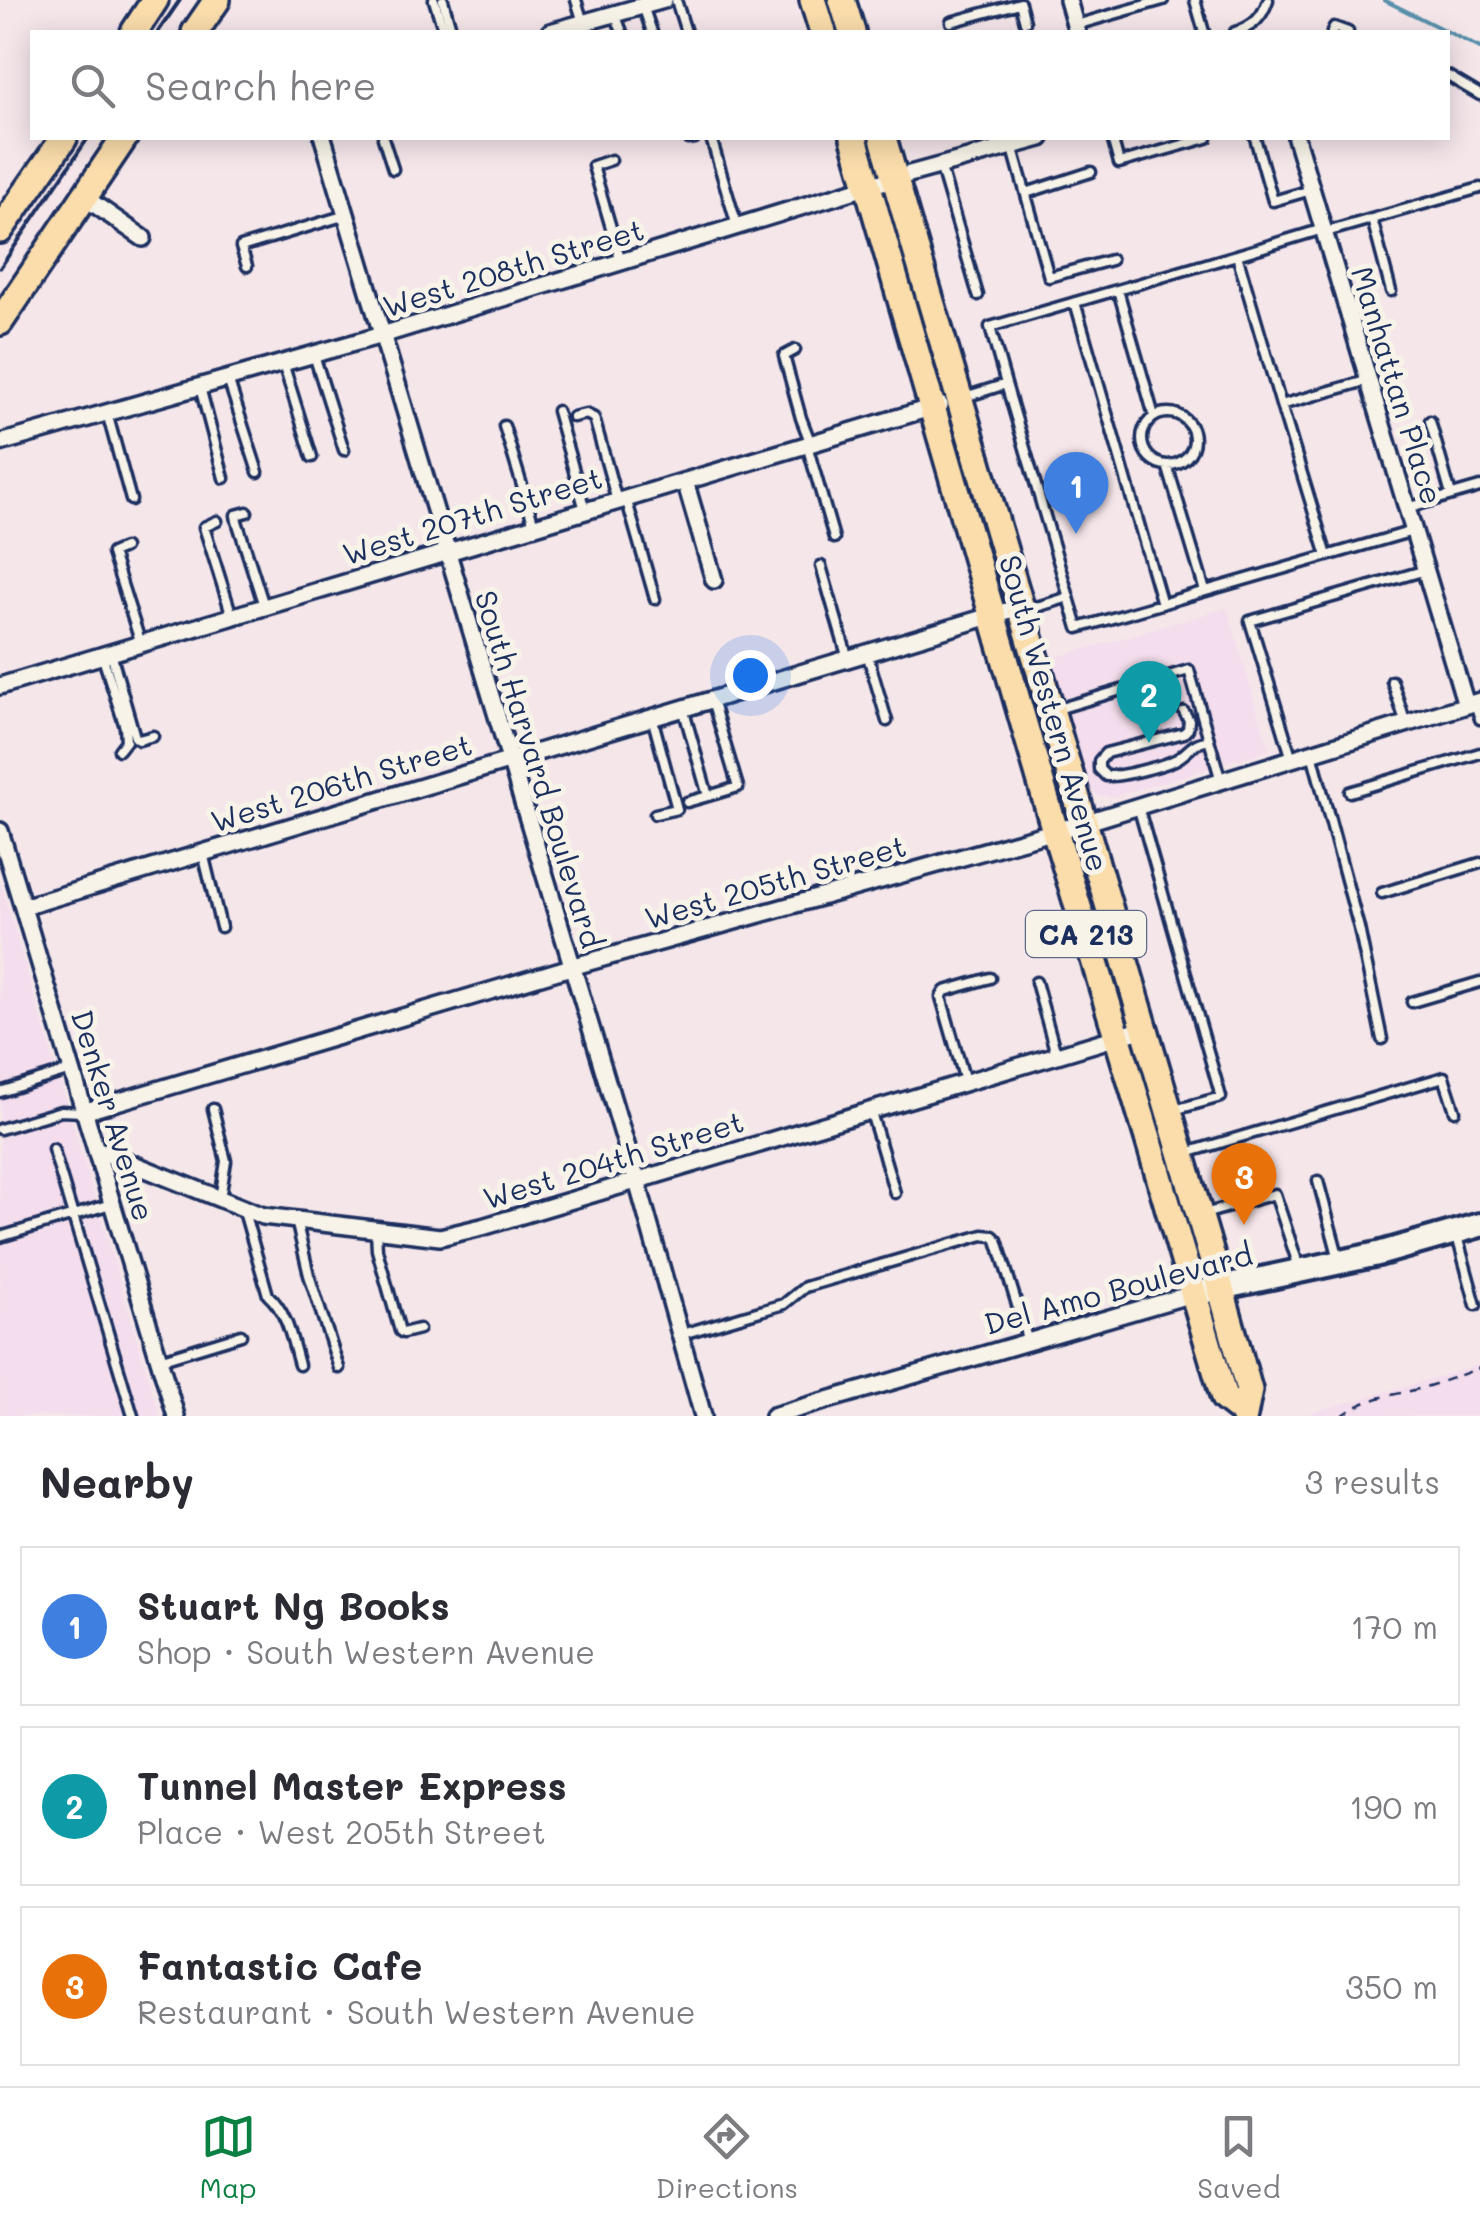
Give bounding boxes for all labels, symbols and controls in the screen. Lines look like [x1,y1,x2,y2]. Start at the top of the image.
search box [30,30,1450,140]
icon: search [65,58,120,113]
text: Search here [145,60,376,110]
street label: West 208th Street [378,208,648,326]
street label: Manhattan Place [1343,261,1453,509]
pin: 1 [1044,452,1108,534]
street label: West 207th Street [337,456,607,574]
street label: South Western Avenue [991,550,1119,876]
street label: South Harvard Boulevard [467,585,613,953]
your location [725,650,776,701]
pin: 2 [1116,660,1182,743]
street label: West 206th Street [206,723,476,841]
street label: West 205th Street [640,825,910,937]
road number: CA 213 [1026,911,1146,957]
street label: Denker Avenue [63,1005,165,1225]
street label: West 204th Street [478,1100,748,1218]
pin: 3 [1212,1142,1276,1225]
street label: Del Amo Boulevard [980,1233,1256,1343]
text: Nearby [40,1454,194,1509]
text: 3 results [1304,1460,1440,1502]
text: Stuart Ng Books [137,1580,450,1630]
text: 1 [67,1605,82,1647]
text: 170 m [1350,1605,1438,1647]
text: Shop · South Western Avenue [137,1630,595,1672]
text: Tunnel Master Express [137,1760,567,1810]
text: 2 [66,1785,83,1827]
text: 190 m [1349,1785,1438,1827]
text: Place · West 205th Street [137,1810,546,1852]
text: Fantastic Cafe [137,1940,422,1990]
text: 3 [65,1965,84,2007]
text: 350 m [1345,1965,1438,2007]
text: Restaurant · South Western Avenue [137,1990,696,2032]
tab: Map [200,2109,257,2205]
tab: Directions [656,2109,798,2205]
tab: Saved [1197,2109,1280,2205]

